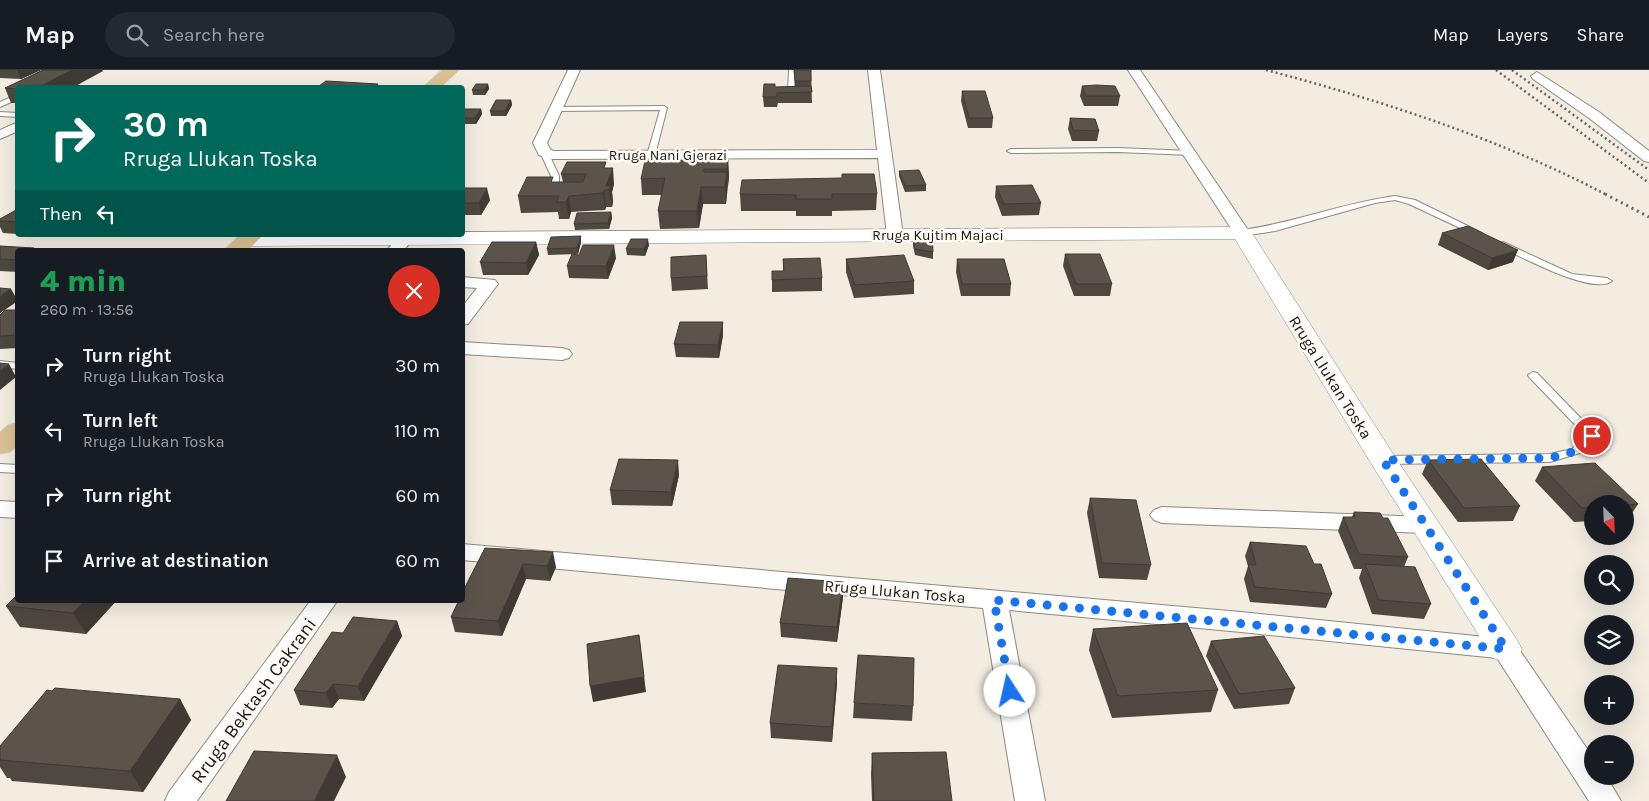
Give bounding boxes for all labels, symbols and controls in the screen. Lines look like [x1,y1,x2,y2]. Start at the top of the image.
search box [105,12,455,57]
text: Map [25,21,75,49]
icon: search [123,21,151,49]
text: Search here [163,24,265,46]
text: Map [1433,24,1469,46]
text: Layers [1497,24,1549,46]
text: Share [1577,24,1624,46]
text: 30 m [123,104,209,145]
icon: right [40,105,105,170]
text: Rruga Llukan Toska [123,146,318,172]
street label: Rruga Nani Gjerazi [609,147,727,164]
icon: left [92,200,120,228]
text: Then [40,203,82,225]
street label: Rruga Kujtim Majaci [872,227,1004,244]
text: 4 min [40,263,126,299]
button: close [388,265,440,317]
text: 260 m · 13:56 [40,300,134,319]
street label: Rruga Llukan Toska [1285,312,1376,442]
text: Turn right [83,345,172,367]
icon: right [40,352,68,380]
text: 30 m [395,355,440,377]
text: Rruga Llukan Toska [83,367,225,386]
text: Turn left [83,410,158,432]
pin [1571,415,1613,457]
icon: left [40,417,68,445]
text: 110 m [394,420,440,442]
icon: arrive [1578,422,1606,450]
text: Rruga Llukan Toska [83,432,225,451]
icon: right [40,482,68,510]
text: Turn right [83,485,172,507]
text: 60 m [396,485,440,507]
north arrow [1584,495,1634,545]
map controls [1584,495,1634,785]
icon: arrive [40,547,68,575]
text: Arrive at destination [83,550,269,572]
text: 60 m [396,550,440,572]
button: search [1584,555,1634,605]
street label: Rruga Llukan Toska [824,576,966,607]
street label: Rruga Bektash Cakrani [186,614,321,787]
button: layers [1584,615,1634,665]
position arrow [983,664,1035,716]
button: + [1584,675,1634,725]
button: − [1584,735,1634,785]

